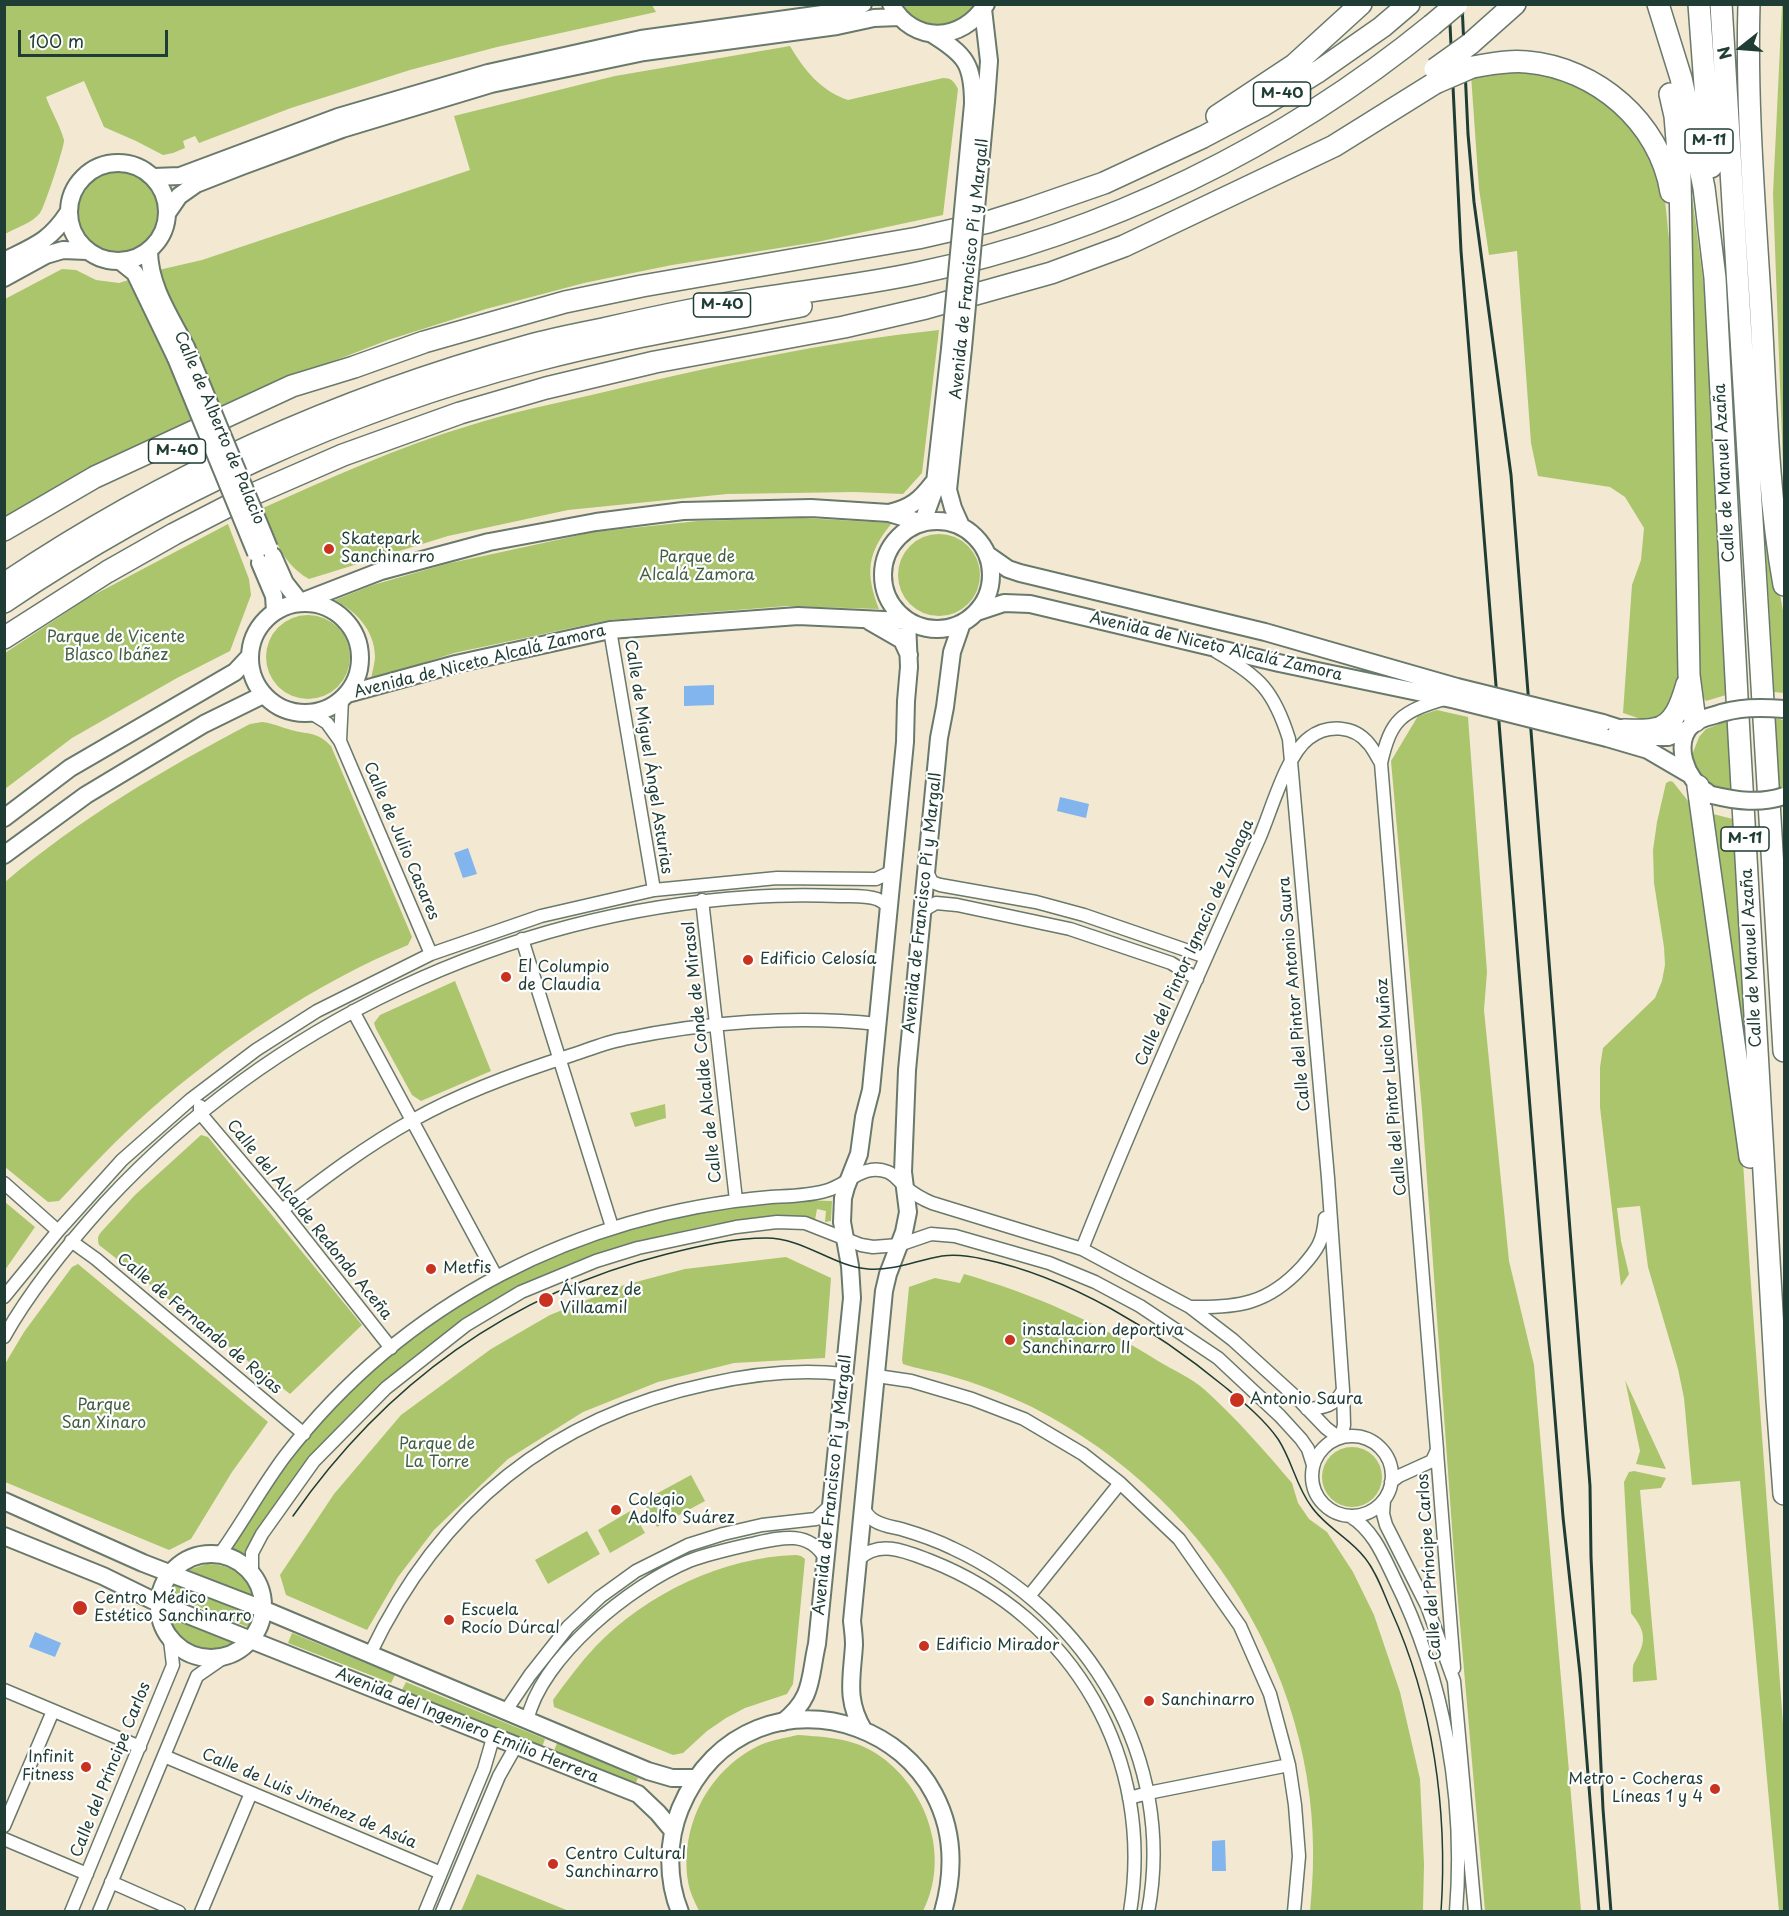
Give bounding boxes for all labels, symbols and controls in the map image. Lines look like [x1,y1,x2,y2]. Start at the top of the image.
scale bar [21,18,171,56]
north arrow [1711,18,1771,78]
text: 100 m [29,27,84,54]
text: N [1710,44,1737,63]
road number: M-40 [1254,82,1310,106]
road number: M-11 [1685,129,1733,153]
street label: Avenida de Francisco Pi y Margall [947,138,993,400]
road number: M-40 [694,293,750,317]
street label: Calle de Alberto de Palacio [170,329,268,527]
street label: Calle de Manuel Azaña [1711,383,1739,563]
road number: M-40 [148,439,206,463]
place label: Skatepark Sanchinarro [341,530,435,568]
marker: Skatepark Sanchinarro [322,542,336,556]
park label: Parque de Alcalá Zamora [639,548,755,586]
street label: Avenida de Niceto Alcalá Zamora [1088,609,1344,685]
street label: Avenida de Niceto Alcalá Zamora [352,621,608,703]
park label: Parque de Vicente Blasco Ibáñez [47,628,185,666]
street label: Calle de Miguel Ángel Asturias [620,638,676,876]
street label: Calle de Julio Casares [359,759,443,923]
street label: Avenida de Francisco Pi y Margall [900,772,946,1034]
street label: Calle del Pintor Ignacio de Zuloaga [1132,817,1258,1069]
road number: M-11 [1721,827,1769,851]
street label: Calle de Manuel Azaña [1738,868,1766,1048]
street label: Calle del Pintor Antonio Saura [1275,876,1315,1112]
street label: Calle de Alcalde Conde de Mirasol [680,920,726,1184]
place label: Edificio Celosía [760,950,876,970]
marker: Edificio Celosía [741,953,755,967]
place label: El Columpio de Claudia [518,958,609,996]
marker: El Columpio de Claudia [499,970,513,984]
street label: Calle del Pintor Lucio Muñoz [1373,977,1411,1197]
street label: Calle del Alcalde Redondo Aceña [222,1116,396,1324]
street label: Calle de Fernando de Rojas [113,1249,285,1399]
place label: Metfis [443,1259,491,1279]
marker: Metfis [424,1262,438,1276]
place label: Álvarez de Villaamil [560,1281,641,1319]
marker: Álvarez de Villaamil [537,1291,555,1309]
place label: instalacion deportiva Sanchinarro II [1022,1321,1184,1359]
marker: instalacion deportiva Sanchinarro II [1003,1333,1017,1347]
street label: Avenida de Francisco Pi y Margall [810,1354,856,1616]
place label: Antonio Saura [1250,1390,1363,1410]
marker: Antonio Saura [1228,1391,1246,1409]
park label: Parque San Xinaro [62,1396,146,1434]
park label: Parque de La Torre [399,1435,475,1473]
street label: Calle del Príncipe Carlos [1414,1473,1446,1661]
place label: Colegio Adolfo Suárez [628,1491,735,1529]
marker: Colegio Adolfo Suárez [609,1503,623,1517]
place label: Centro Médico Estético Sanchinarro [94,1589,252,1627]
marker: Centro Médico Estético Sanchinarro [71,1599,89,1617]
place label: Escuela Rocío Dúrcal [461,1601,560,1639]
marker: Escuela Rocío Dúrcal [442,1613,456,1627]
place label: Edificio Mirador [936,1636,1059,1656]
marker: Edificio Mirador [917,1639,931,1653]
street label: Avenida del Ingeniero Emilio Herrera [333,1664,601,1788]
street label: Calle del Príncipe Carlos [67,1679,155,1861]
place label: Sanchinarro [1161,1691,1255,1711]
marker: Sanchinarro [1142,1694,1156,1708]
street label: Calle de Luis Jiménez de Asúa [199,1745,419,1853]
place label: Infinit Fitness [22,1748,74,1786]
marker: Infinit Fitness [79,1760,93,1774]
place label: Metro - Cocheras Líneas 1 y 4 [1568,1770,1703,1808]
marker: Metro - Cocheras Líneas 1 y 4 [1708,1782,1722,1796]
place label: Centro Cultural Sanchinarro [565,1845,686,1883]
marker: Centro Cultural Sanchinarro [546,1857,560,1871]

